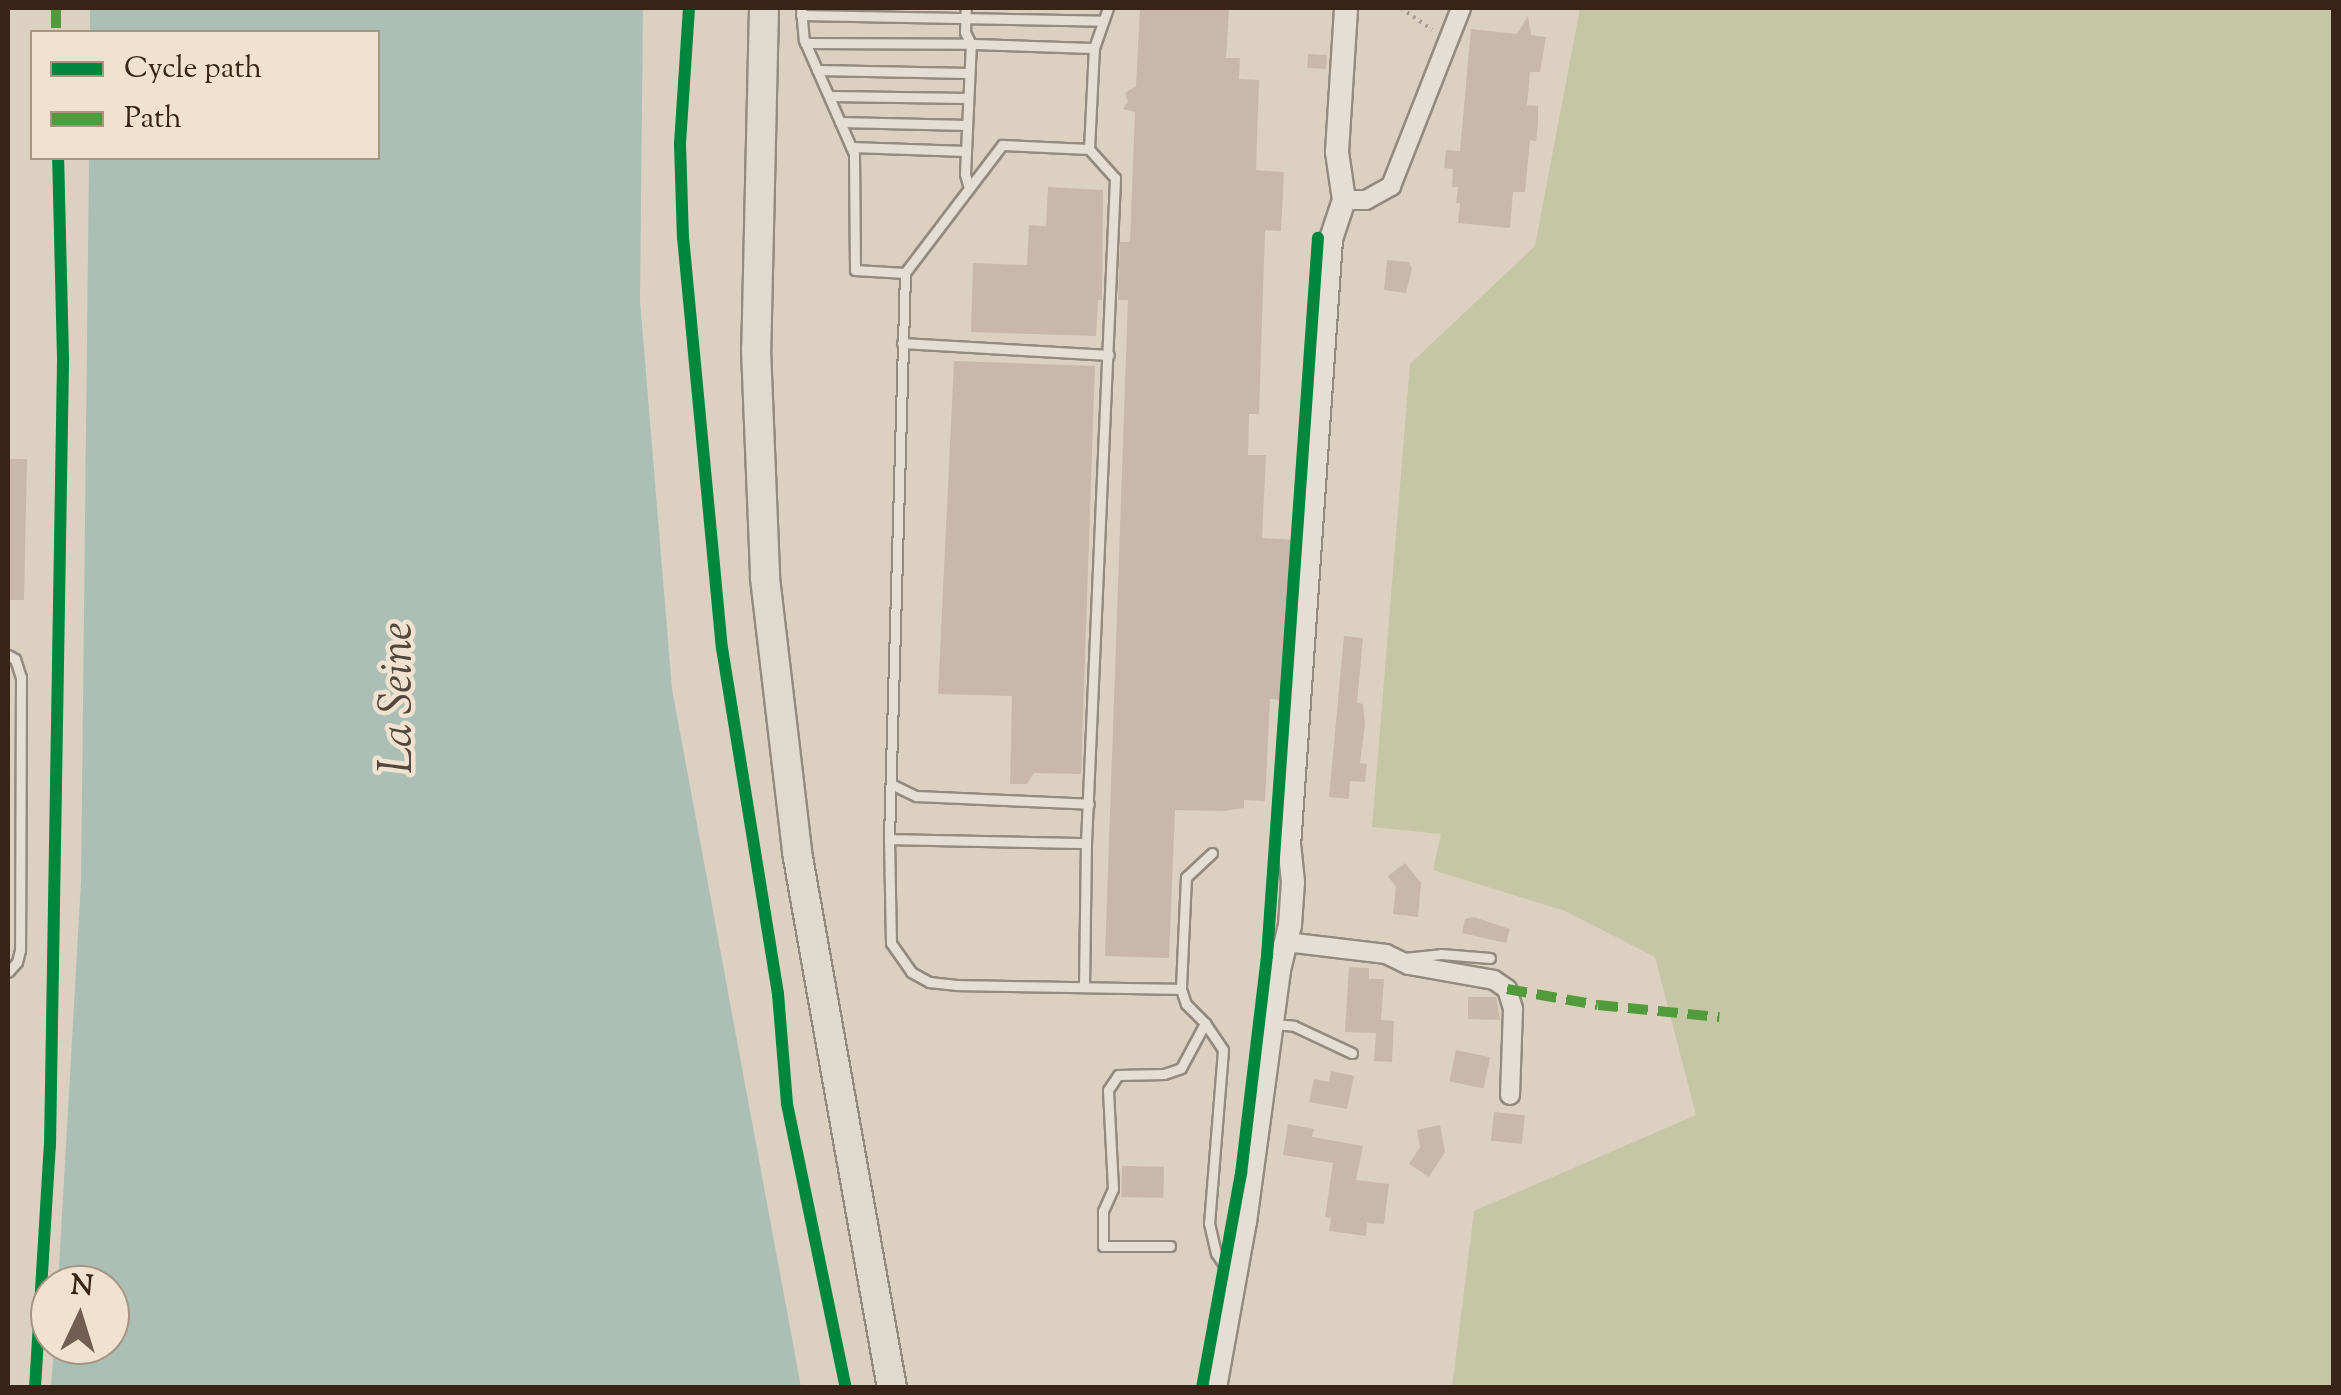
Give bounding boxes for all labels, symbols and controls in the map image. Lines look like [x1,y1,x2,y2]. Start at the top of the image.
legend [30,30,380,160]
text: Cycle path [124,48,262,91]
text: Path [124,98,182,141]
water label: La Seine [373,622,427,774]
north arrow [30,1265,130,1365]
text: N [69,1266,94,1308]

